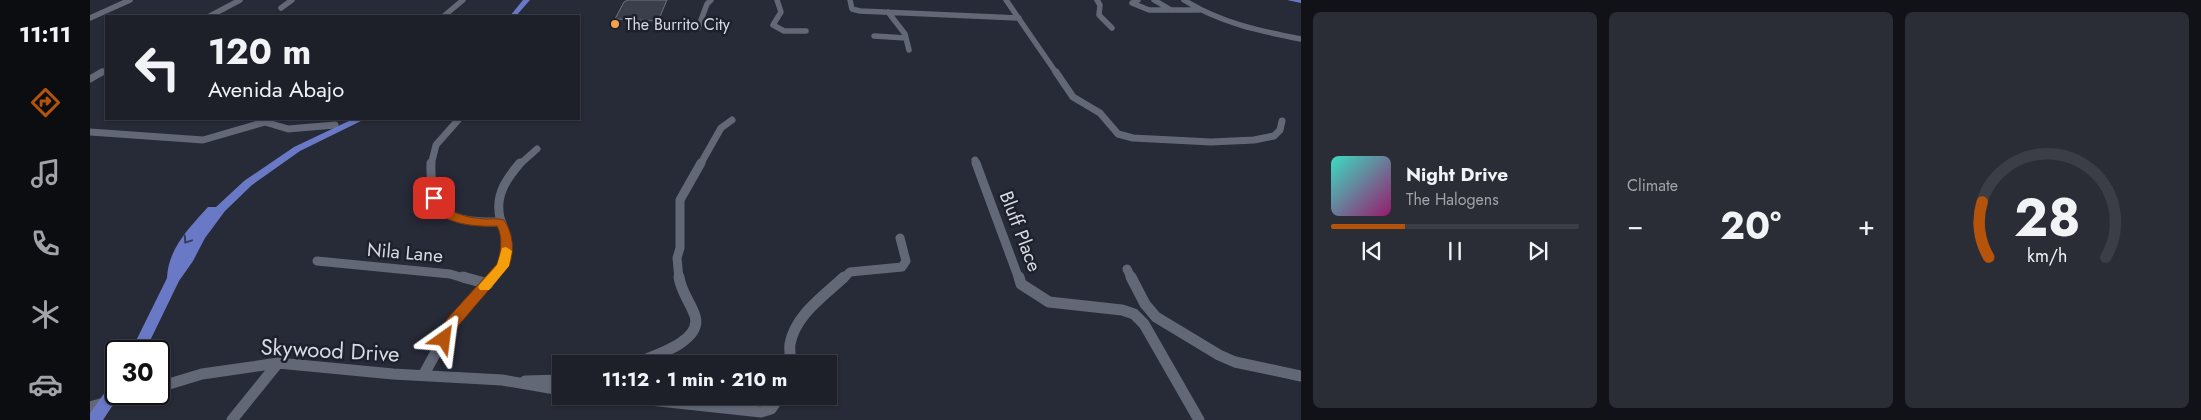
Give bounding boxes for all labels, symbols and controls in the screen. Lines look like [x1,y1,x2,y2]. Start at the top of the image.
place label: The Burrito City [625,13,731,36]
text: 11:11 [19,18,71,50]
marker: The Burrito City [609,18,621,30]
text: 120 m [208,27,311,77]
icon: left [125,35,190,100]
text: Avenida Abajo [208,73,344,105]
icon: directions [28,85,63,120]
icon: music [28,156,63,191]
text: Night Drive [1406,161,1508,188]
text: Climate [1627,174,1678,197]
pin [413,177,455,219]
text: 28 [2014,180,2080,256]
icon: arrive [420,184,448,212]
street label: Bluff Place [993,187,1048,276]
text: The Halogens [1406,188,1499,211]
text: 20° [1720,198,1781,253]
text: − [1627,205,1644,246]
text: + [1858,205,1875,246]
icon: phone [28,226,63,261]
one-way arrow [184,234,193,244]
street label: Nila Lane [366,236,444,269]
icon: previous [1358,237,1386,265]
icon: pause [1441,237,1469,265]
icon: next [1524,237,1552,265]
text: km/h [2027,243,2067,269]
icon: climate [28,297,63,332]
position arrow [417,312,469,364]
street label: Skywood Drive [260,330,400,370]
speed limit sign: 30 [105,340,170,405]
text: 11:12 · 1 min · 210 m [602,366,787,393]
icon: car [28,367,63,402]

